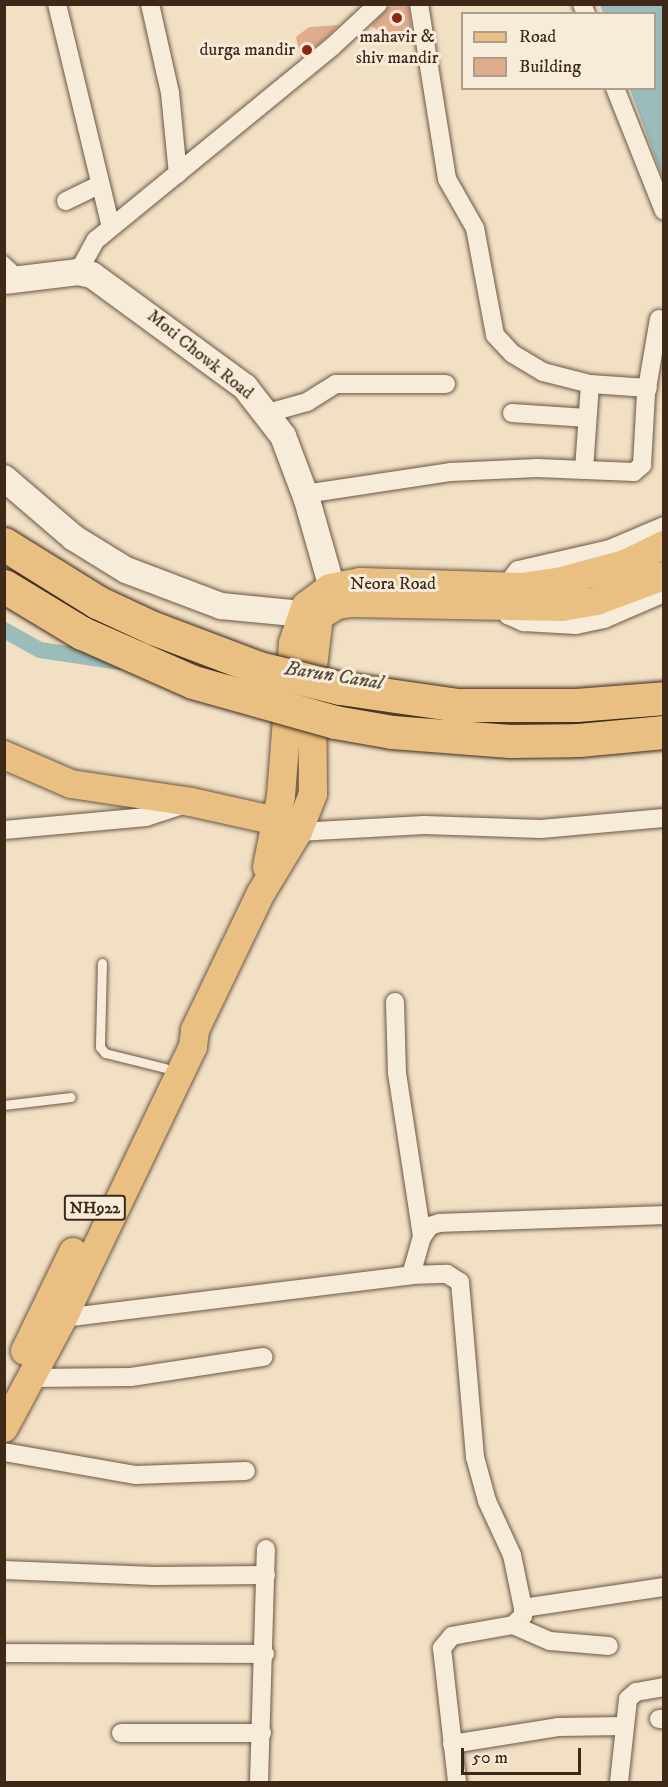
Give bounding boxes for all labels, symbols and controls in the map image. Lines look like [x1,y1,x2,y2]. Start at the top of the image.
marker: mahavir & shiv mandir [390,11,404,25]
legend [461,12,656,90]
text: Road [519,26,556,48]
place label: mahavir & shiv mandir [356,27,438,70]
place label: durga mandir [200,39,295,61]
marker: durga mandir [300,43,314,57]
text: Building [519,56,581,78]
street label: Moti Chowk Road [142,306,258,404]
street label: Neora Road [350,573,436,595]
water label: Barun Canal [283,656,385,696]
road number: NH922 [64,1195,127,1221]
scale bar [464,1736,584,1774]
text: 50 m [472,1747,508,1769]

